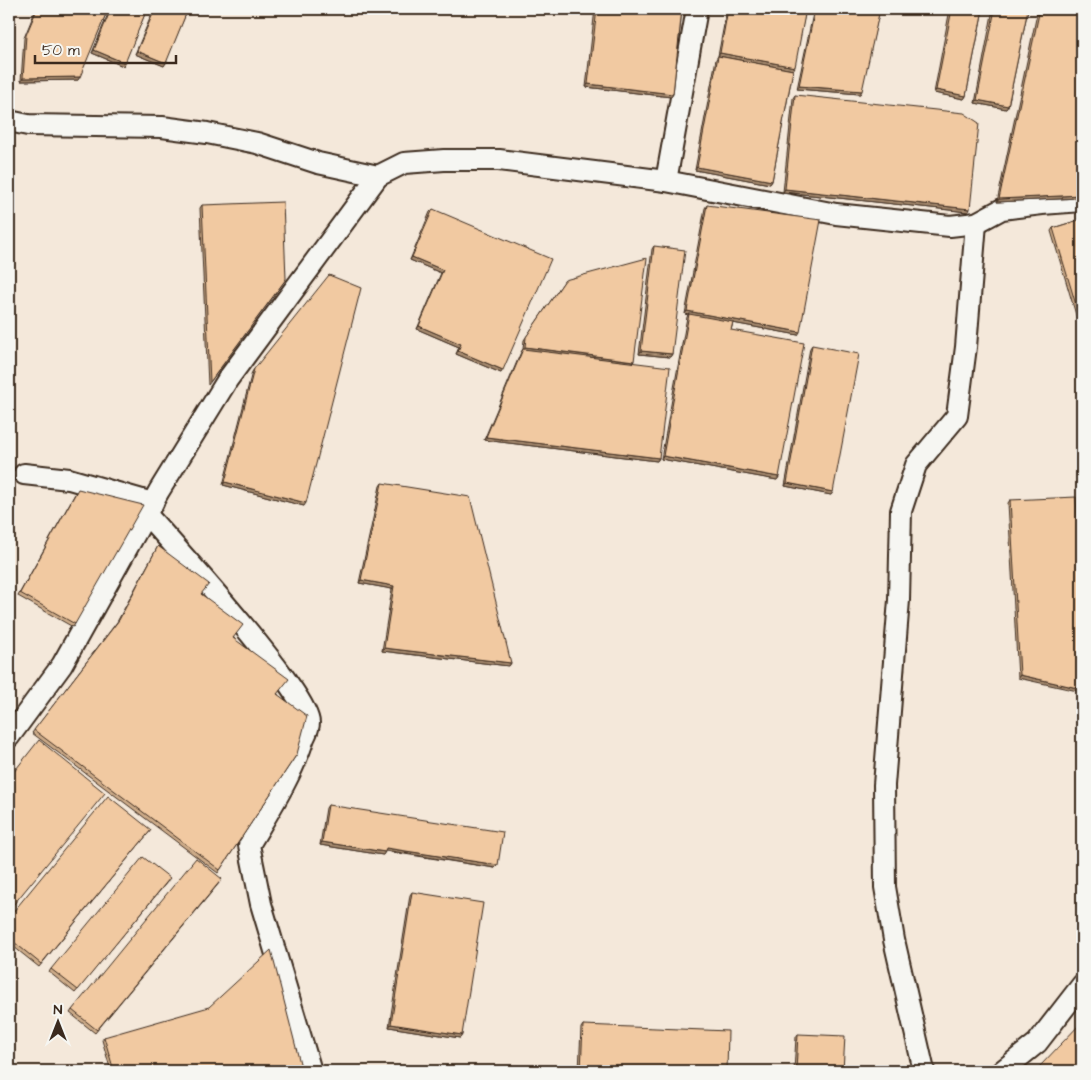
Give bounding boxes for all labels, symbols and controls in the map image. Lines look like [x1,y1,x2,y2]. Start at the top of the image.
scale bar [35,32,176,64]
text: 50 m [42,40,80,61]
north arrow [32,998,82,1048]
text: N [54,1000,63,1020]

